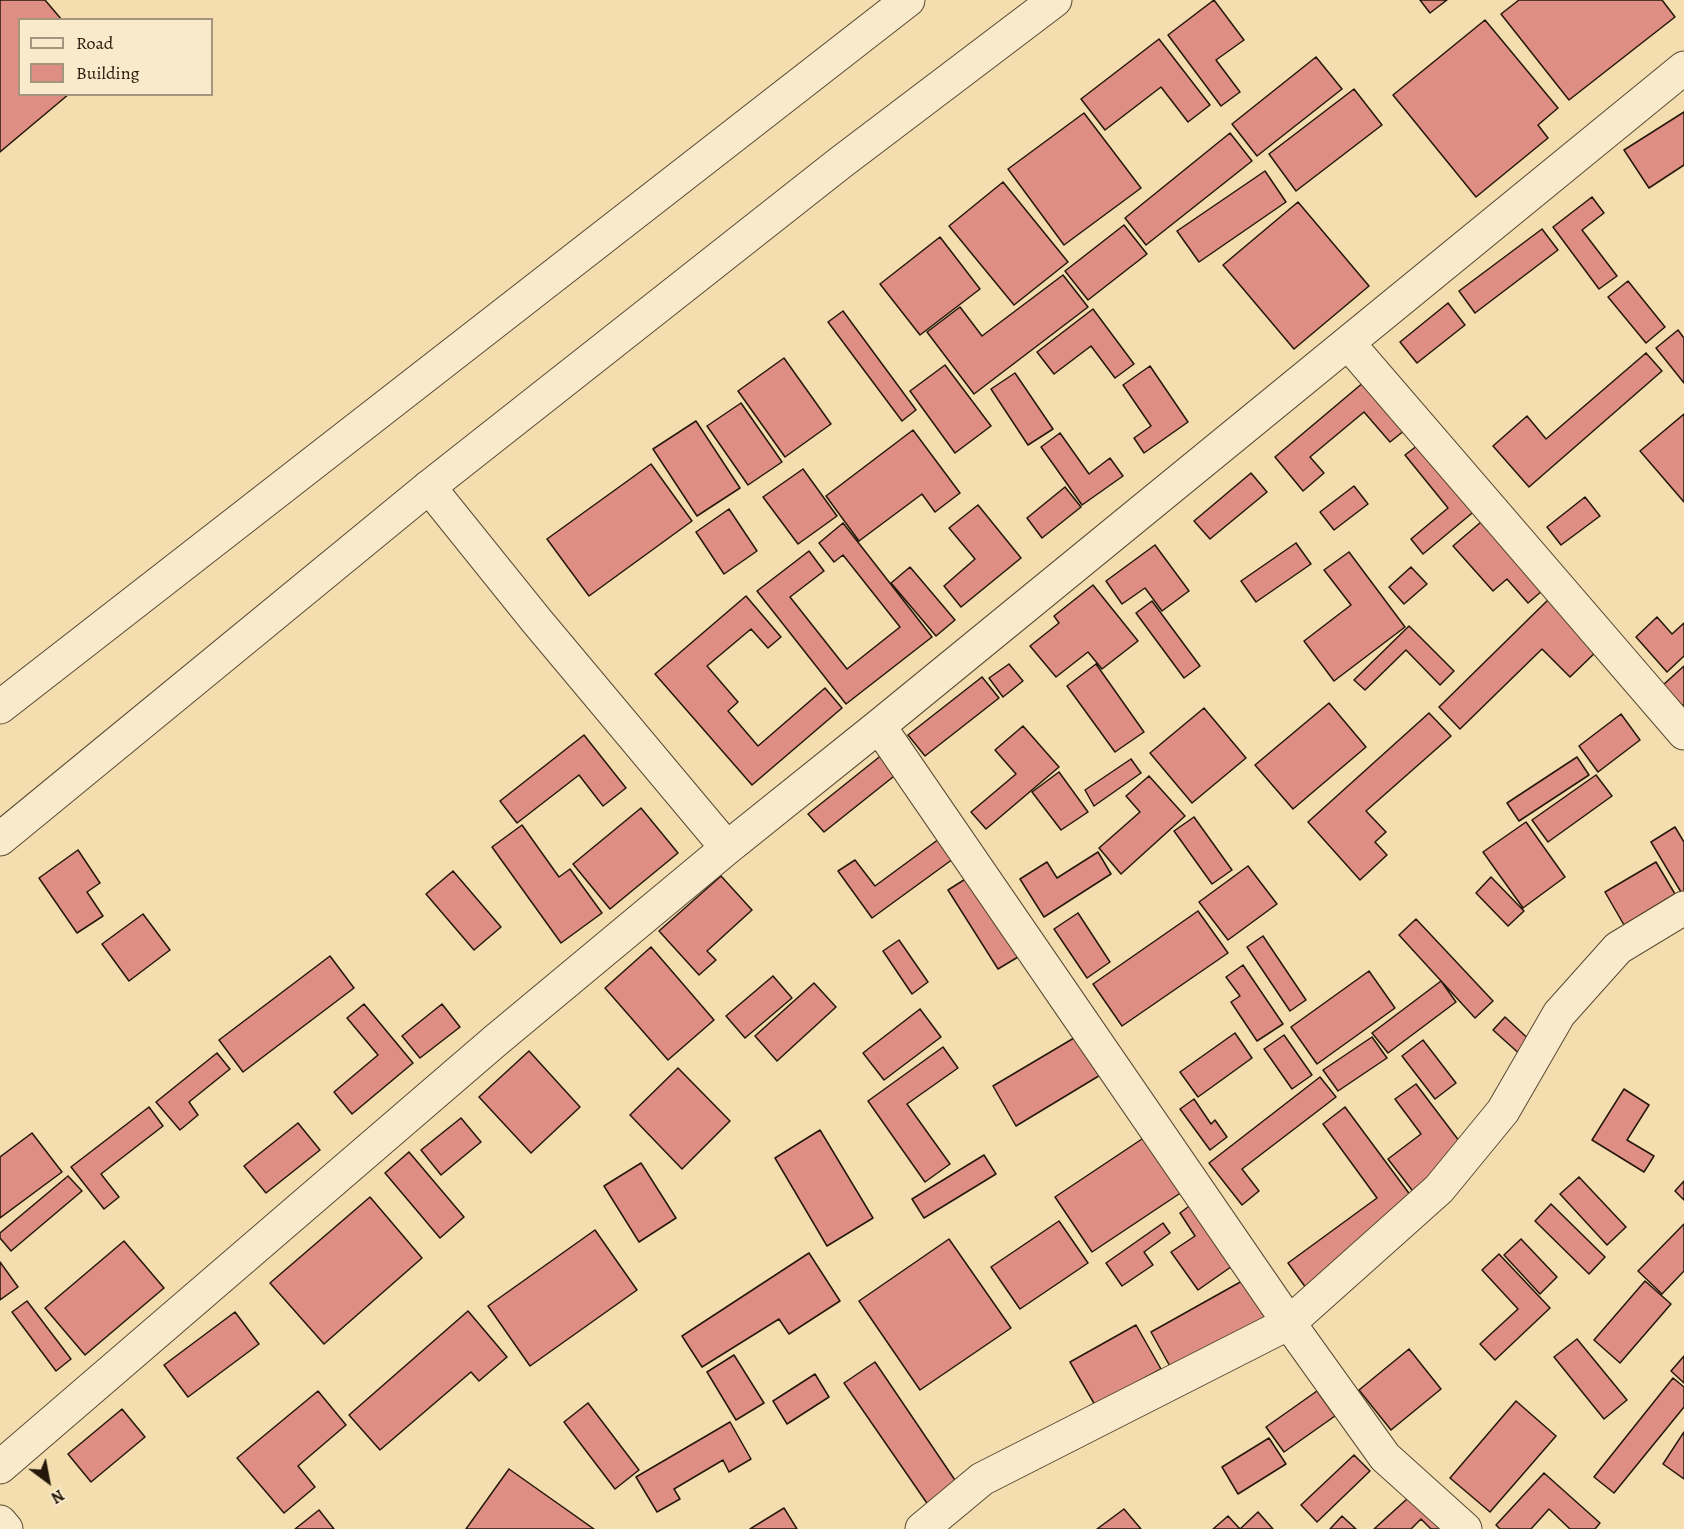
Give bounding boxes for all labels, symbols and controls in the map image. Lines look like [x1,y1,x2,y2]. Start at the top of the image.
legend [18,18,213,96]
text: Road [76,31,113,55]
text: Building [76,61,140,85]
north arrow [18,1451,78,1511]
text: N [47,1484,68,1509]

